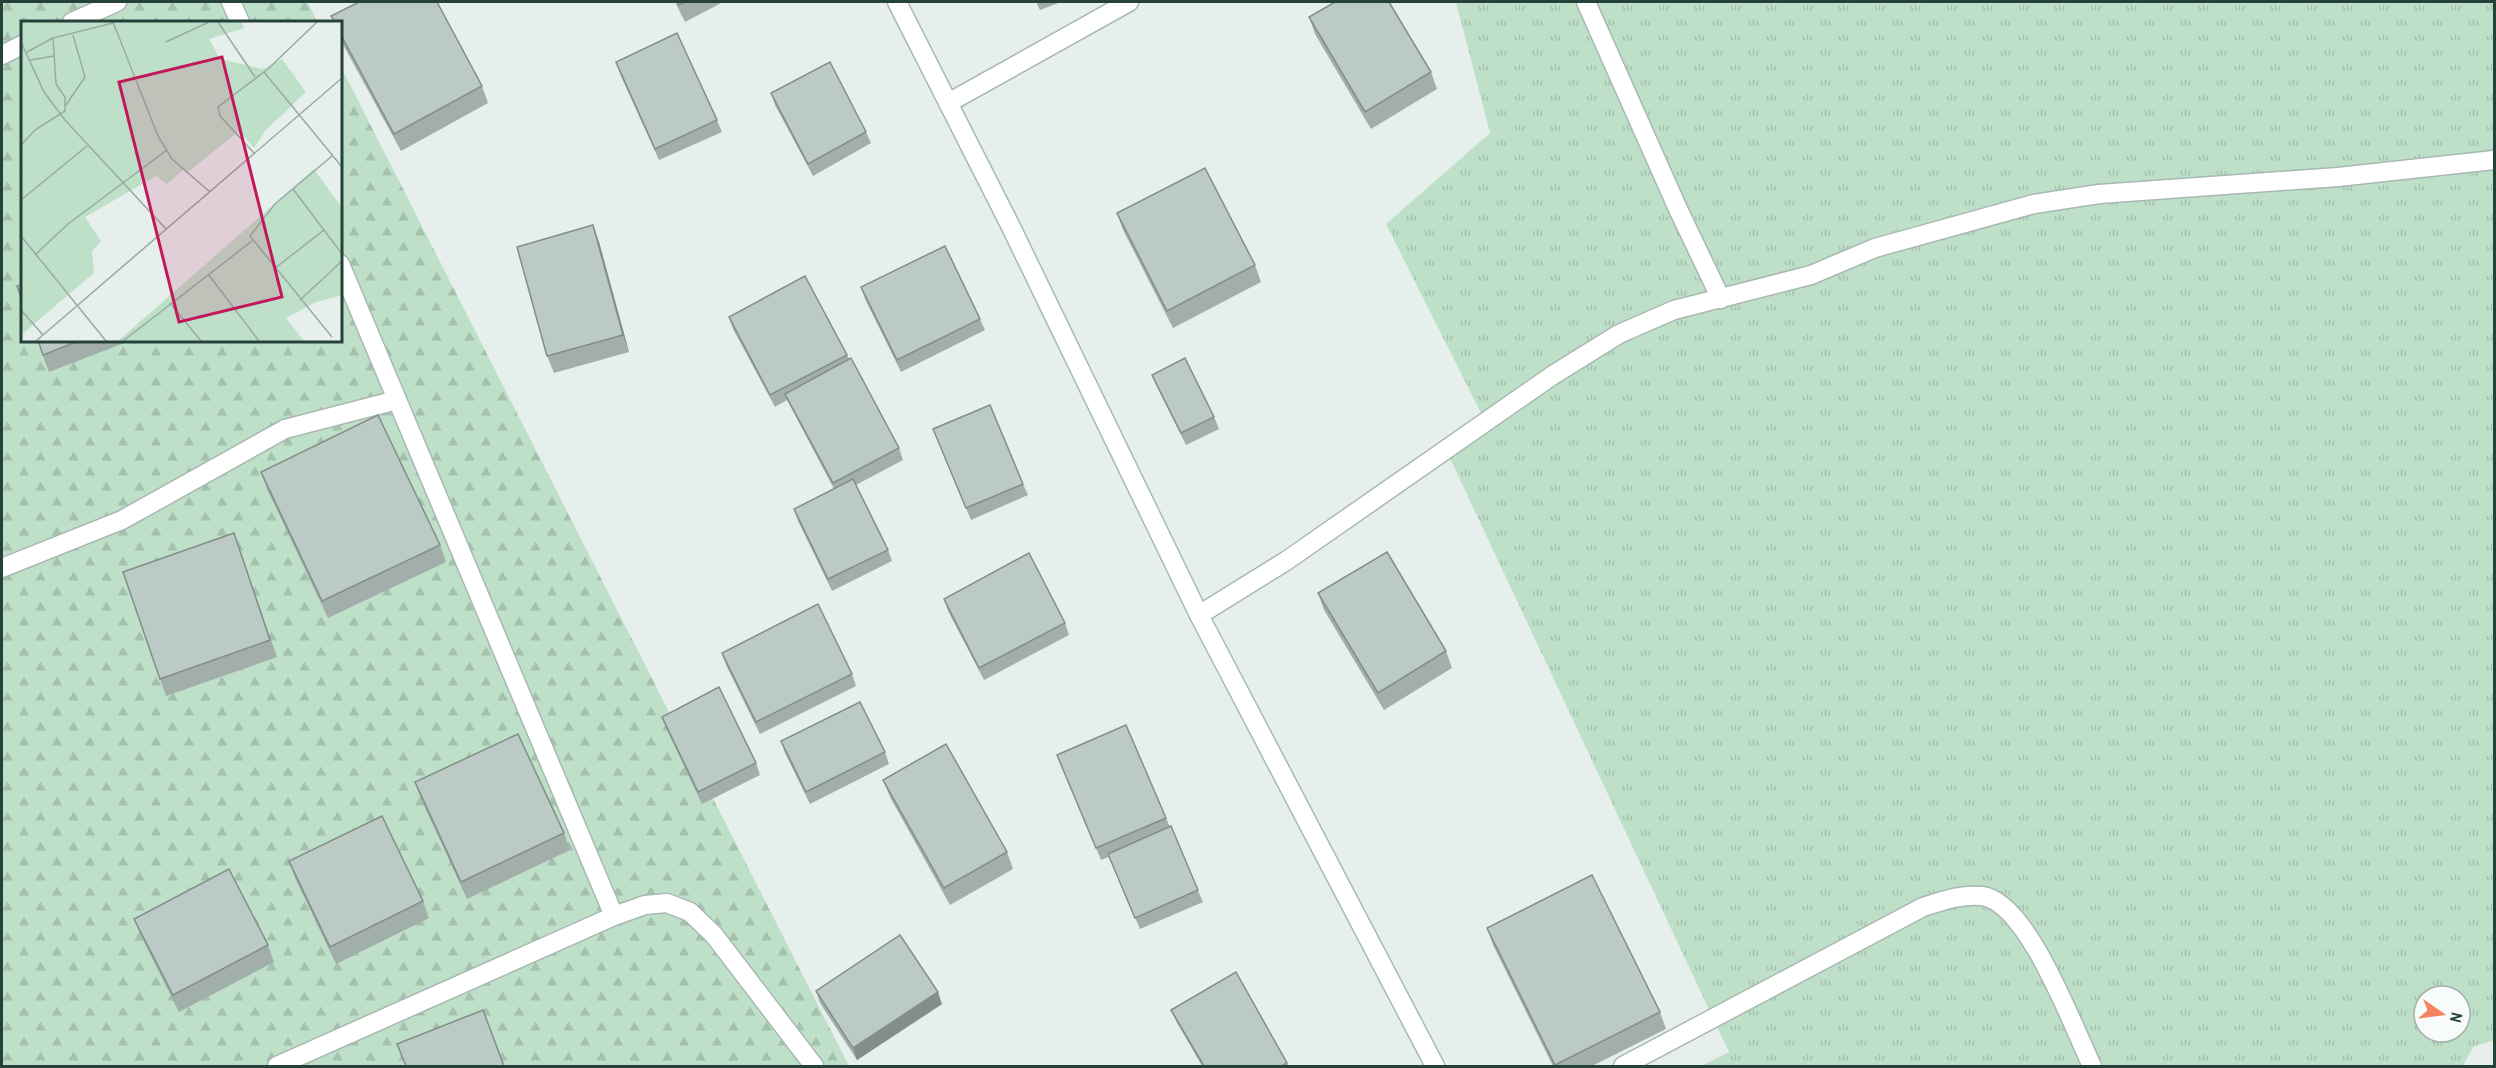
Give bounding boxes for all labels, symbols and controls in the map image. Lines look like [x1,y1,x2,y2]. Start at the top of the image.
inset map [21,21,342,342]
north arrow [2412,984,2472,1044]
text: N [2445,1010,2468,1025]

